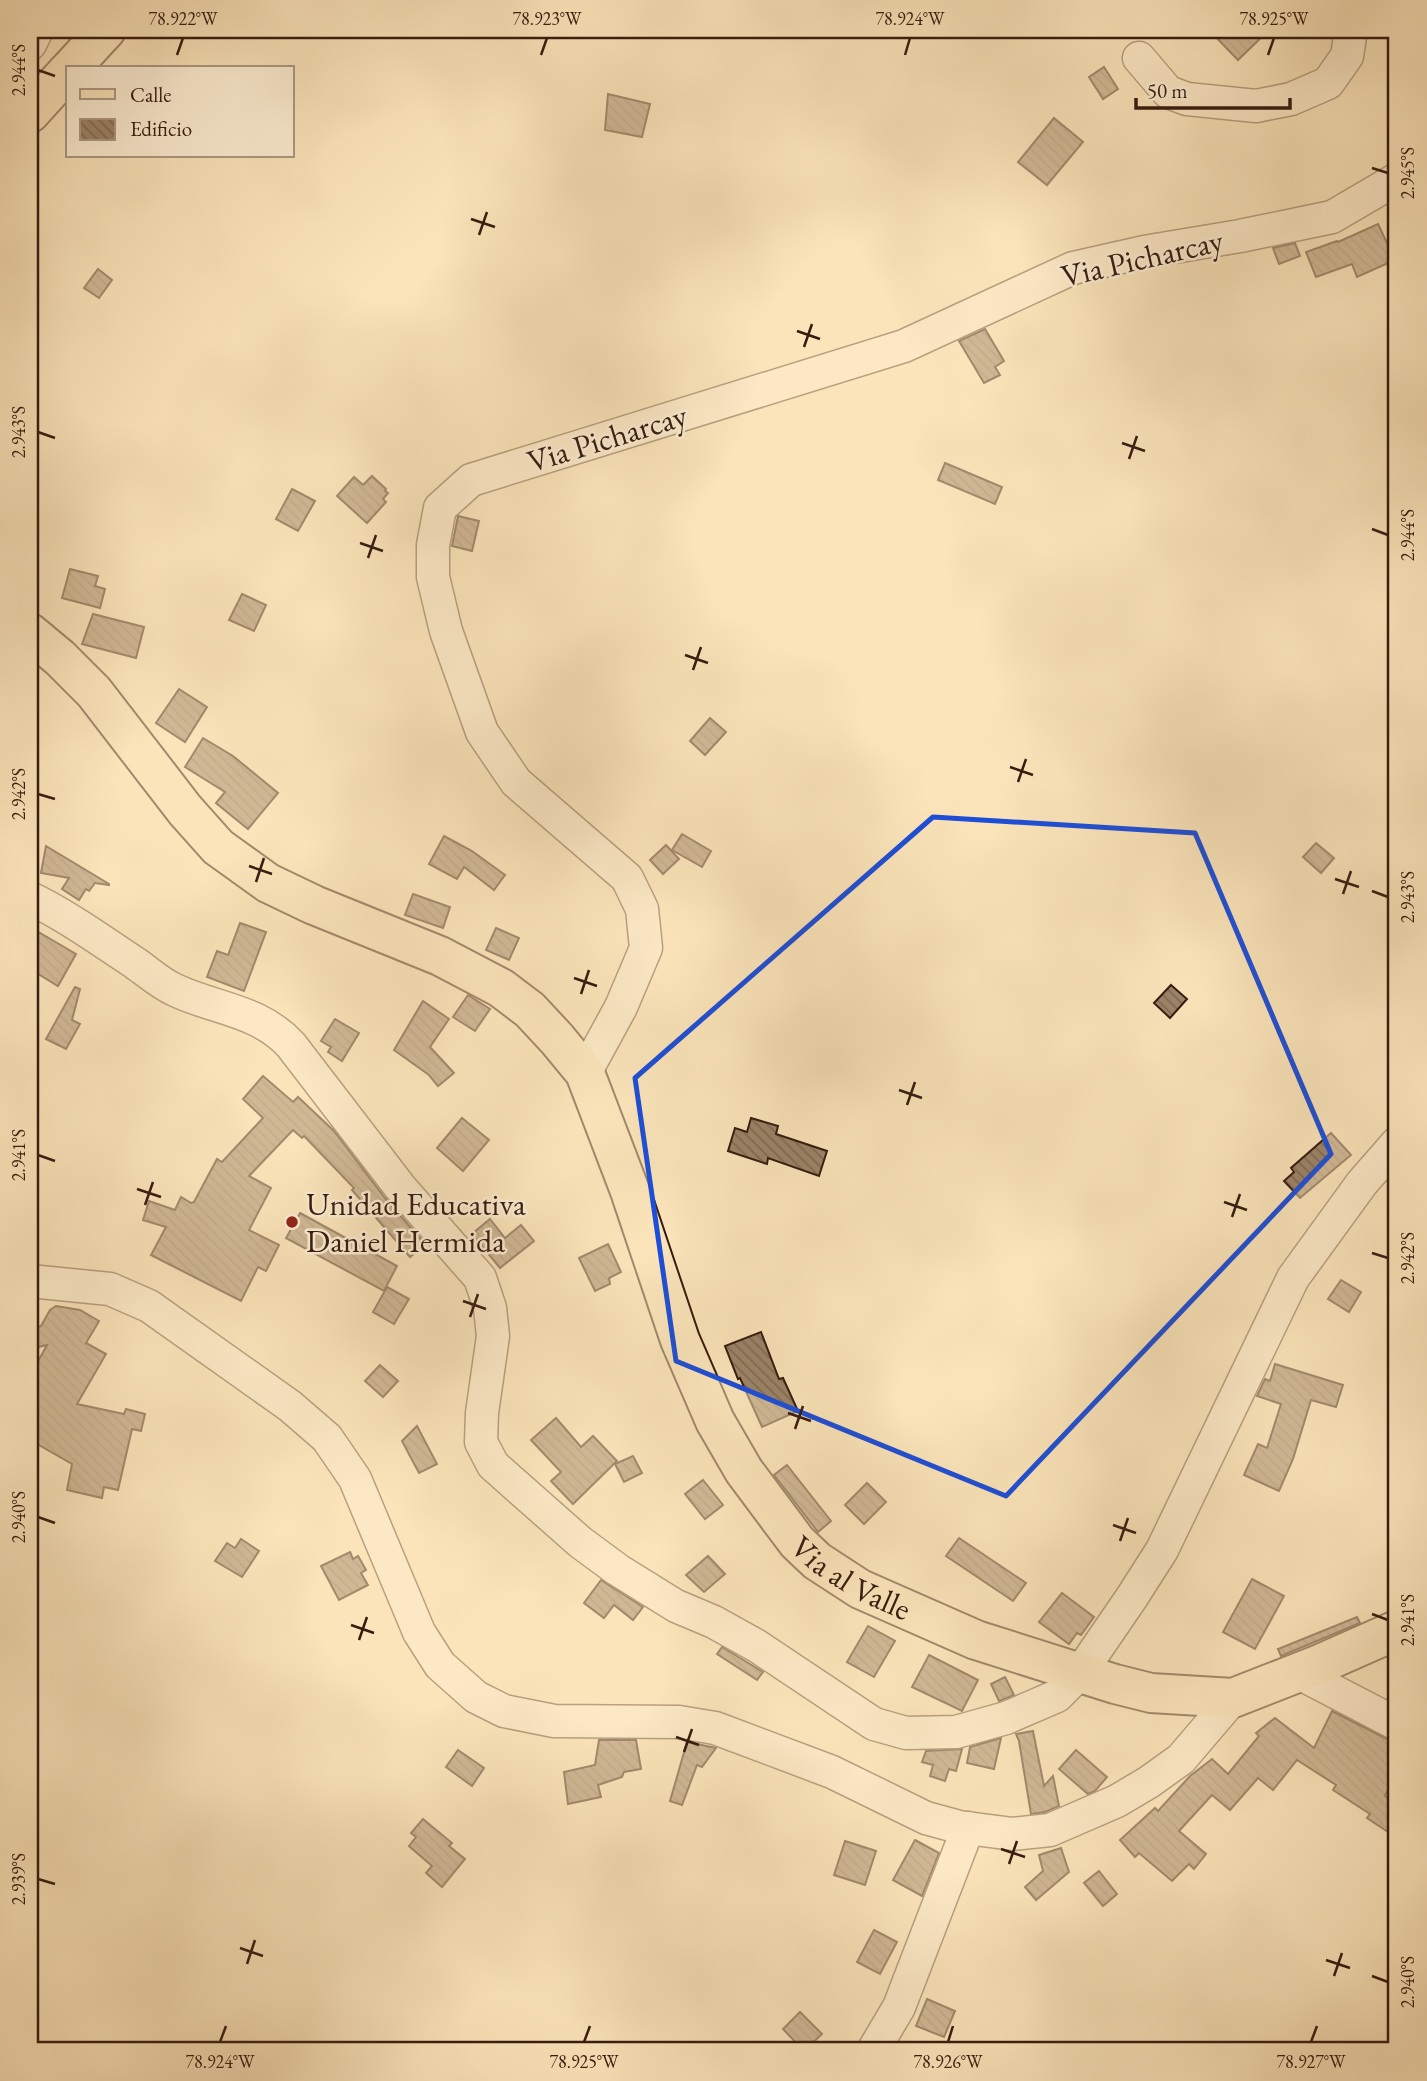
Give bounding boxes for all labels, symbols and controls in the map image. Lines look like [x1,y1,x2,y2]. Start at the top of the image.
text: 78.922°W [148,7,218,30]
text: 78.923°W [512,7,582,30]
text: 78.924°W [875,7,945,30]
text: 78.925°W [1239,7,1309,30]
text: 2.944°S [7,44,30,96]
legend [66,66,294,158]
scale bar [1136,66,1290,110]
text: 50 m [1147,77,1188,104]
text: Calle [130,81,172,108]
text: Edificio [130,115,192,142]
text: 2.945°S [1396,147,1419,199]
street label: Via Picharcay [1057,219,1228,297]
street label: Via Picharcay [522,393,693,482]
text: 2.943°S [7,406,30,458]
text: 2.944°S [1396,509,1419,561]
text: 2.942°S [7,768,30,820]
text: 2.943°S [1396,871,1419,923]
text: 2.941°S [7,1129,30,1181]
place label: Unidad Educativa Daniel Hermida [306,1183,526,1262]
marker: Unidad Educativa Daniel Hermida [284,1214,300,1230]
text: 2.942°S [1396,1232,1419,1284]
text: 2.940°S [7,1491,30,1543]
street label: Via al Valle [782,1526,918,1630]
text: 2.941°S [1396,1594,1419,1646]
text: 2.939°S [7,1853,30,1905]
text: 2.940°S [1396,1956,1419,2008]
text: 78.924°W [185,2050,255,2073]
text: 78.925°W [549,2050,619,2073]
text: 78.926°W [913,2050,983,2073]
text: 78.927°W [1276,2050,1346,2073]

